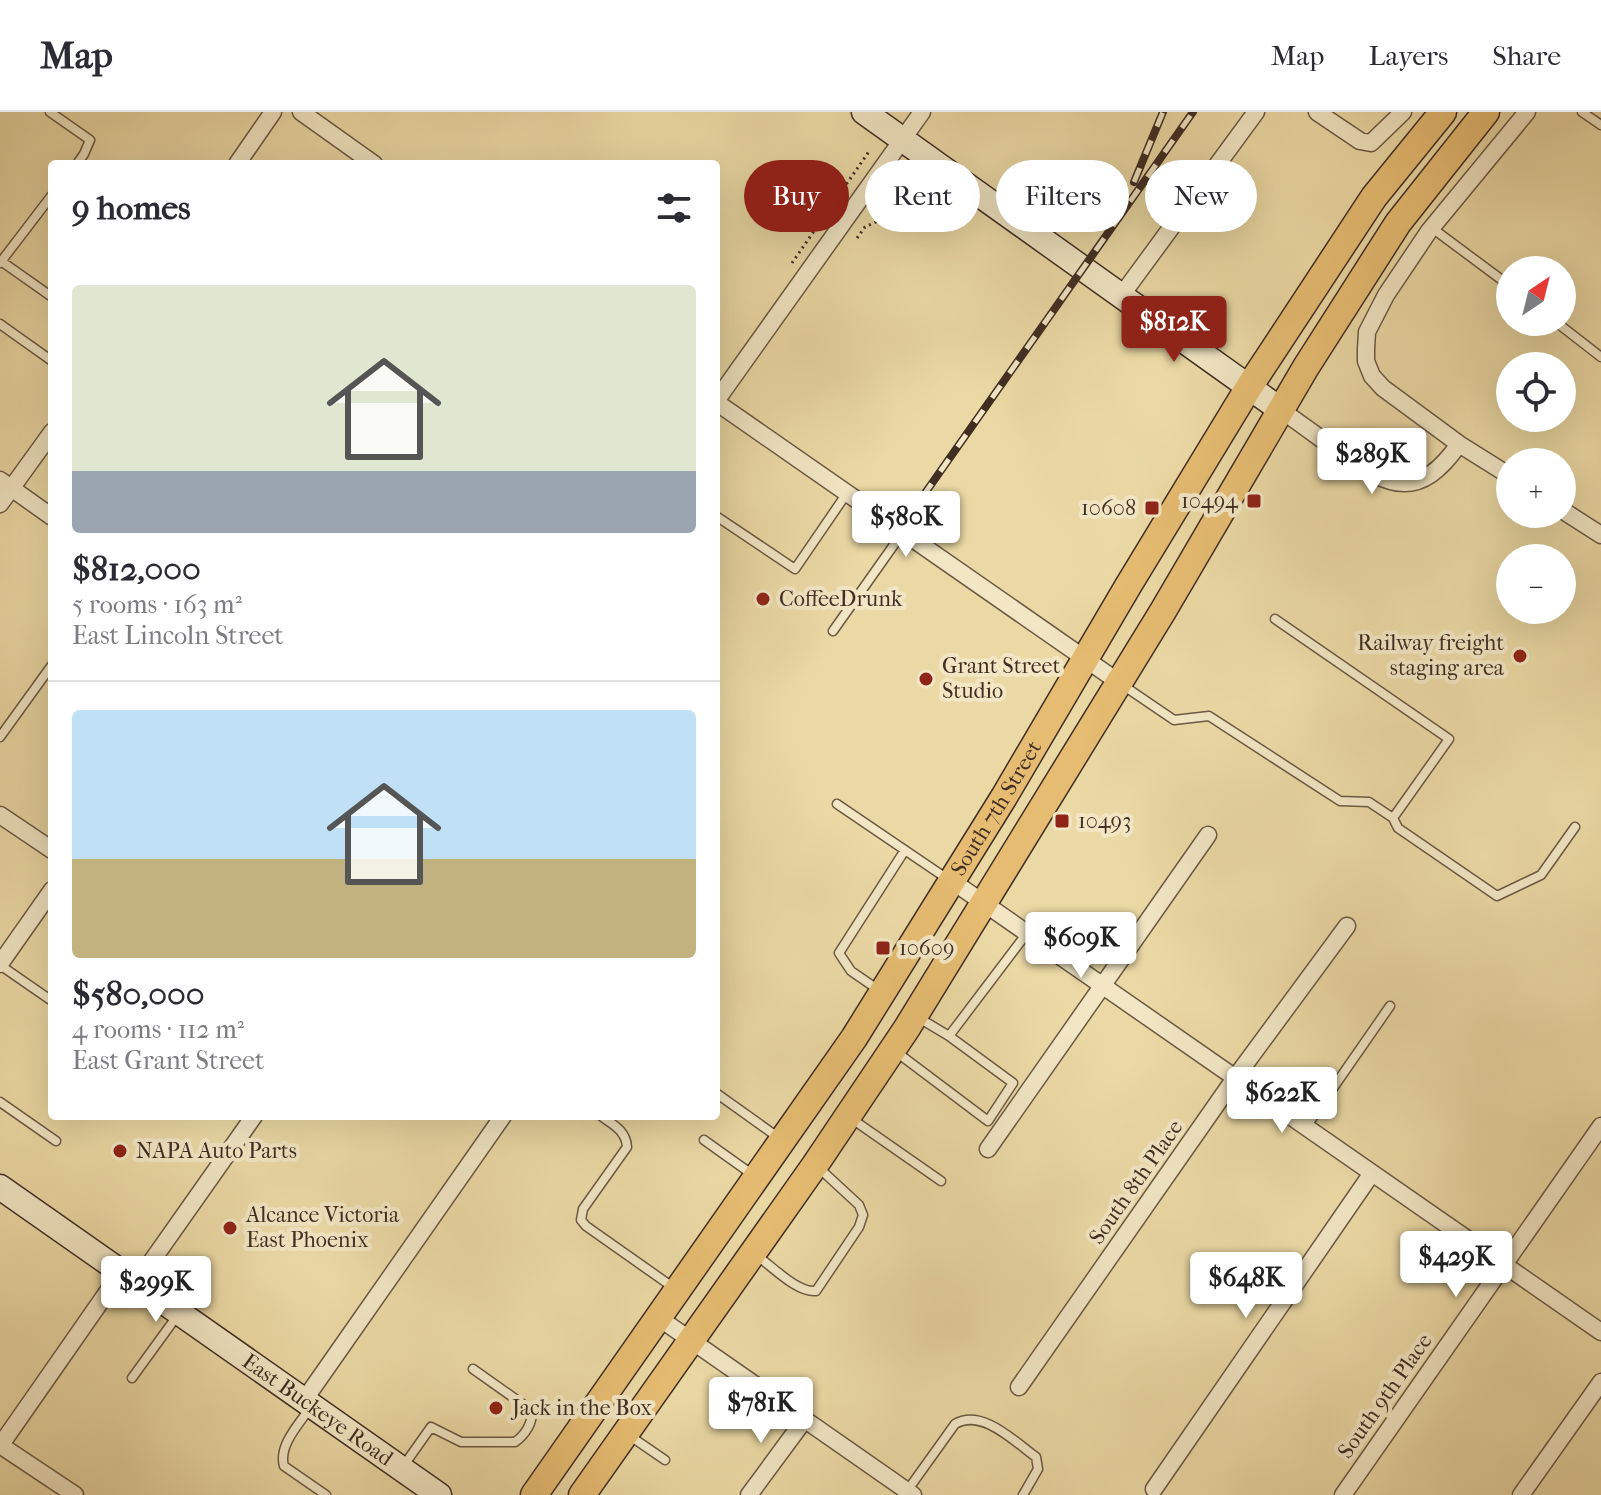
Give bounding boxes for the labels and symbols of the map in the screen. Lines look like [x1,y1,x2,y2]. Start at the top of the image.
north arrow [1496,256,1576,336]
pin: $812K [1118,296,1230,364]
pin: $289K [1316,428,1428,496]
place label: 10494 [1181,488,1239,514]
pin: $580K [850,491,962,559]
marker: 10494 [1245,492,1263,510]
place label: 10608 [1081,495,1136,521]
marker: 10608 [1143,499,1161,517]
place label: CoffeeDrunk [779,586,903,612]
marker: CoffeeDrunk [754,590,772,608]
place label: Railway freight staging area [1357,630,1505,681]
marker: Railway freight staging area [1511,647,1529,665]
place label: Grant Street Studio [942,653,1060,704]
marker: Grant Street Studio [917,670,935,688]
street label: South 7th Street [945,736,1047,881]
place label: 10493 [1078,808,1131,834]
marker: 10493 [1053,812,1071,830]
pin: $609K [1025,912,1137,980]
place label: 10609 [899,935,954,961]
marker: 10609 [874,939,892,957]
pin: $622K [1226,1067,1338,1135]
street label: South 8th Place [1084,1115,1189,1249]
place label: NAPA Auto Parts [136,1138,297,1164]
marker: NAPA Auto Parts [111,1142,129,1160]
place label: Alcance Victoria East Phoenix [245,1202,400,1253]
marker: Alcance Victoria East Phoenix [221,1219,239,1237]
pin: $429K [1400,1231,1512,1299]
pin: $648K [1190,1252,1302,1320]
pin: $299K [100,1256,212,1324]
street label: South 9th Place [1332,1329,1438,1463]
street label: East Buckeye Road [237,1348,399,1472]
pin: $781K [705,1377,817,1445]
place label: Jack in the Box [510,1395,652,1421]
marker: Jack in the Box [487,1399,505,1417]

